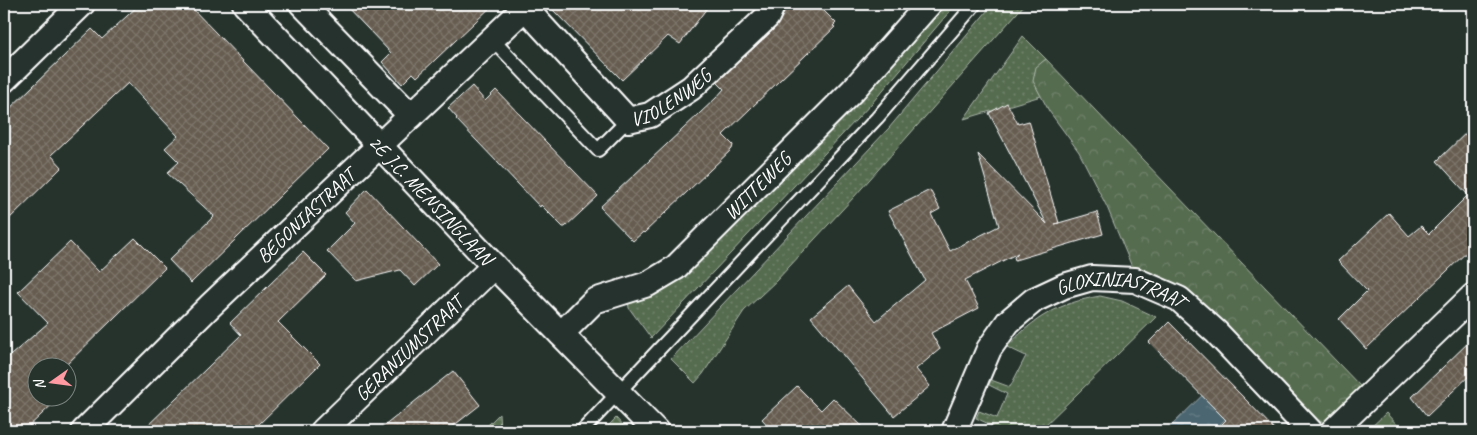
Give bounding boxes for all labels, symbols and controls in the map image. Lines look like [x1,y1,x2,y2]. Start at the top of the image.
street label: VIOLENWEG [628,62,718,132]
street label: 2E J.C. MENSINGLAAN [363,130,500,272]
street label: WITTEWEG [719,146,798,225]
street label: BEGONIASTRAAT [251,161,363,269]
street label: GLOXINIASTRAAT [1051,265,1195,316]
street label: GERANIUMSTRAAT [350,287,472,407]
north arrow [28,358,78,408]
text: N [30,377,49,391]

